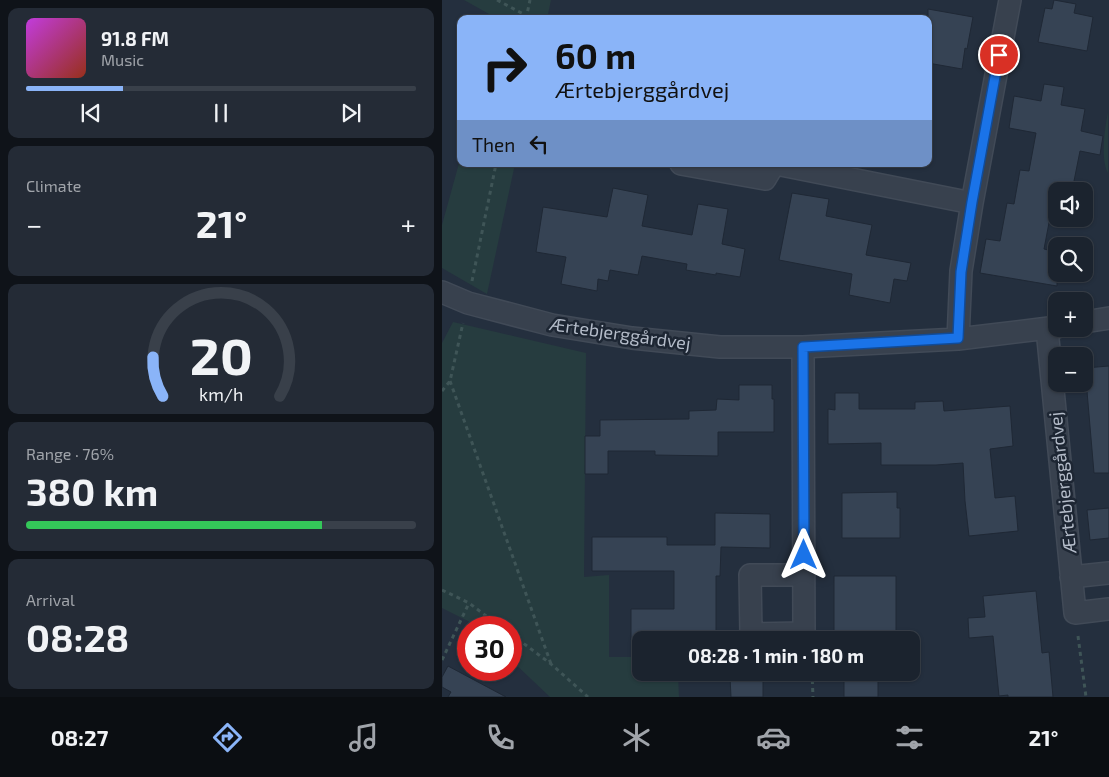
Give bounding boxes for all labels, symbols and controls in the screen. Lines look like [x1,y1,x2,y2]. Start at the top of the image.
text: 91.8 FM [101,27,169,50]
text: 60 m [555,34,636,76]
pin [978,34,1020,76]
icon: right [472,35,537,100]
icon: arrive [985,41,1013,69]
text: Music [101,50,144,69]
text: Ærtebjerggårdvej [555,76,729,102]
icon: previous [77,99,105,127]
icon: pause [207,99,235,127]
icon: next [337,99,365,127]
icon: left [525,130,553,158]
text: Then [472,133,515,156]
text: Climate [26,176,81,195]
map controls [1048,182,1093,392]
button: sound [1048,182,1093,227]
text: 21° [196,200,247,246]
text: − [26,207,42,241]
text: + [401,207,416,241]
button: search [1048,237,1093,282]
button: + [1048,292,1093,337]
street label: Ærtebjerggårdvej [547,312,692,354]
text: 20 [189,323,253,385]
button: − [1048,347,1093,392]
text: km/h [199,383,243,405]
street label: Ærtebjerggårdvej [1044,411,1080,556]
text: Range · 76% [26,444,114,463]
text: 380 km [26,468,158,514]
position arrow [777,528,829,580]
text: Arrival [26,590,75,609]
text: 08:28 [26,614,129,660]
speed limit sign: 30 [457,616,522,681]
text: 08:28 · 1 min · 180 m [688,644,864,667]
icon: directions [210,720,245,755]
icon: music [346,720,381,755]
icon: phone [483,720,518,755]
icon: climate [619,720,654,755]
icon: car [756,720,791,755]
icon: filters [892,720,927,755]
text: 08:27 [51,724,108,750]
text: 21° [1028,724,1058,750]

